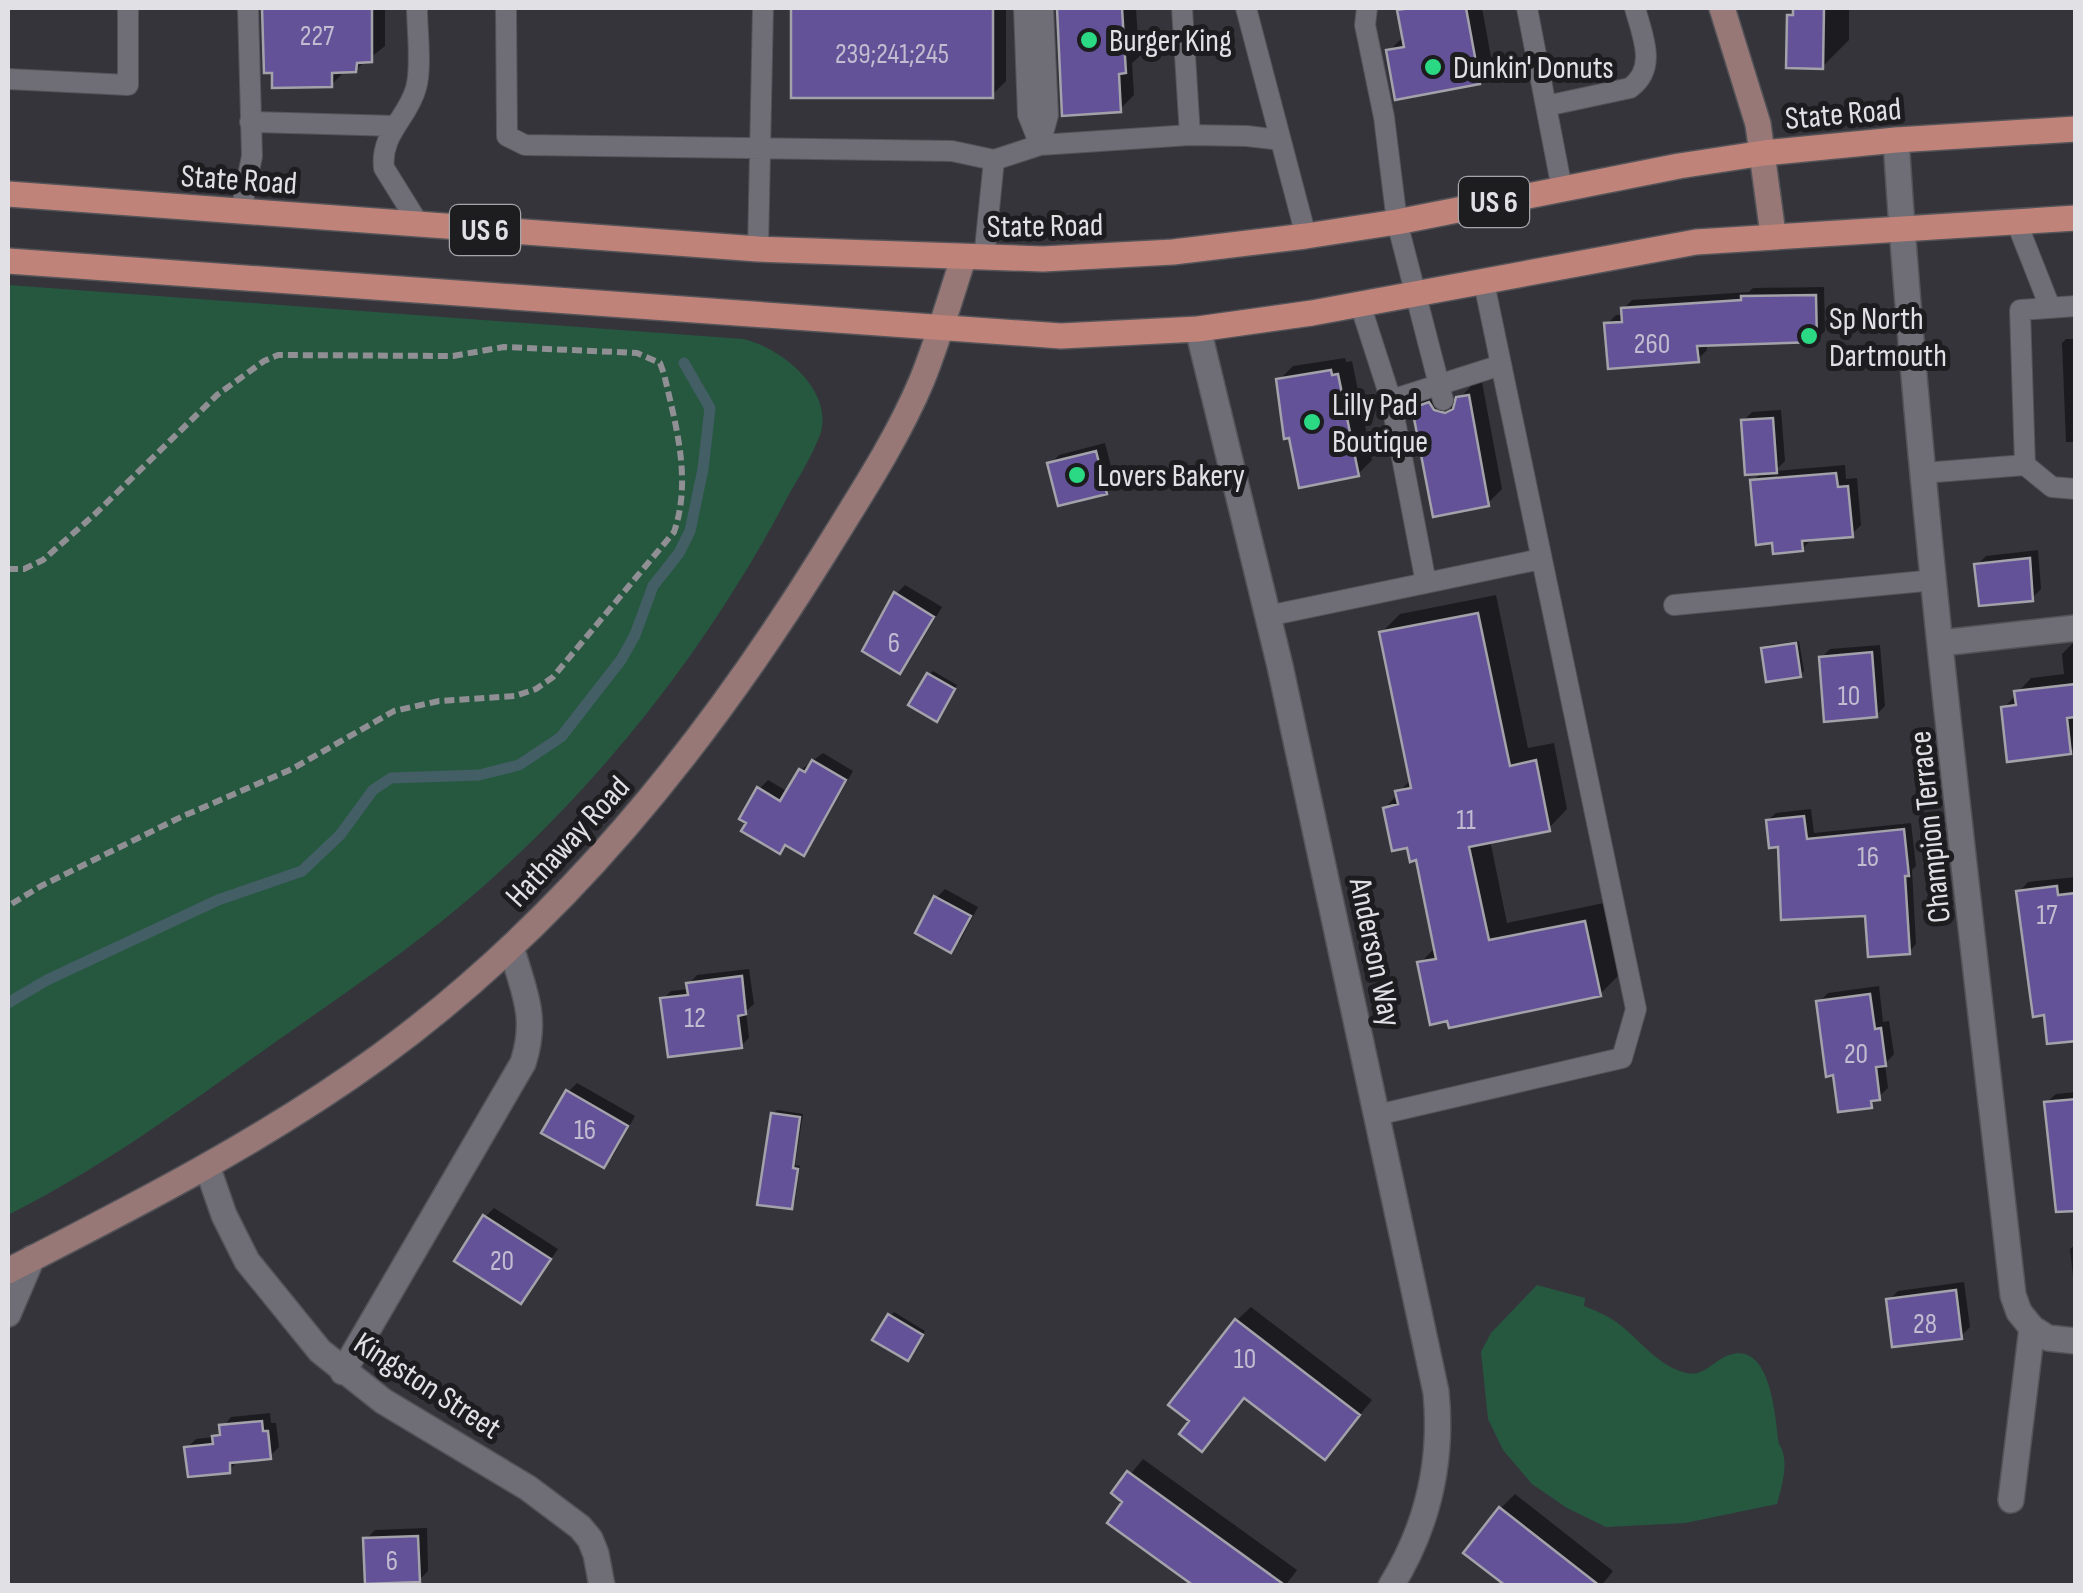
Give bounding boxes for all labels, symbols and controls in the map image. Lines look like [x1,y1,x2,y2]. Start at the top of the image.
house number: 227 [300,20,334,53]
place label: Burger King [1109,22,1232,61]
marker: Burger King [1078,29,1100,51]
house number: 239;241;245 [835,38,949,71]
place label: Dunkin' Donuts [1453,49,1614,88]
marker: Dunkin' Donuts [1422,56,1444,78]
street label: State Road [1783,90,1903,139]
street label: State Road [179,157,298,204]
road number: US 6 [1459,177,1529,227]
road number: US 6 [450,205,520,255]
street label: State Road [986,206,1104,247]
place label: Sp North Dartmouth [1829,300,1947,376]
marker: Sp North Dartmouth [1798,325,1820,347]
house number: 260 [1634,328,1670,361]
place label: Lilly Pad Boutique [1332,386,1428,462]
marker: Lilly Pad Boutique [1301,411,1323,433]
place label: Lovers Bakery [1097,457,1245,496]
marker: Lovers Bakery [1066,464,1088,486]
house number: 6 [888,627,900,660]
house number: 10 [1838,680,1860,713]
street label: Champion Terrace [1901,729,1960,925]
street label: Hathaway Road [498,769,638,916]
house number: 11 [1456,804,1476,837]
house number: 16 [1857,841,1879,874]
street label: Anderson Way [1340,873,1409,1030]
house number: 17 [2037,899,2057,932]
house number: 12 [684,1002,706,1035]
house number: 20 [1844,1038,1868,1071]
house number: 16 [574,1114,596,1147]
house number: 20 [490,1245,514,1278]
house number: 28 [1913,1308,1937,1341]
street label: Kingston Street [346,1324,508,1448]
house number: 10 [1234,1343,1256,1376]
house number: 6 [386,1545,398,1578]

